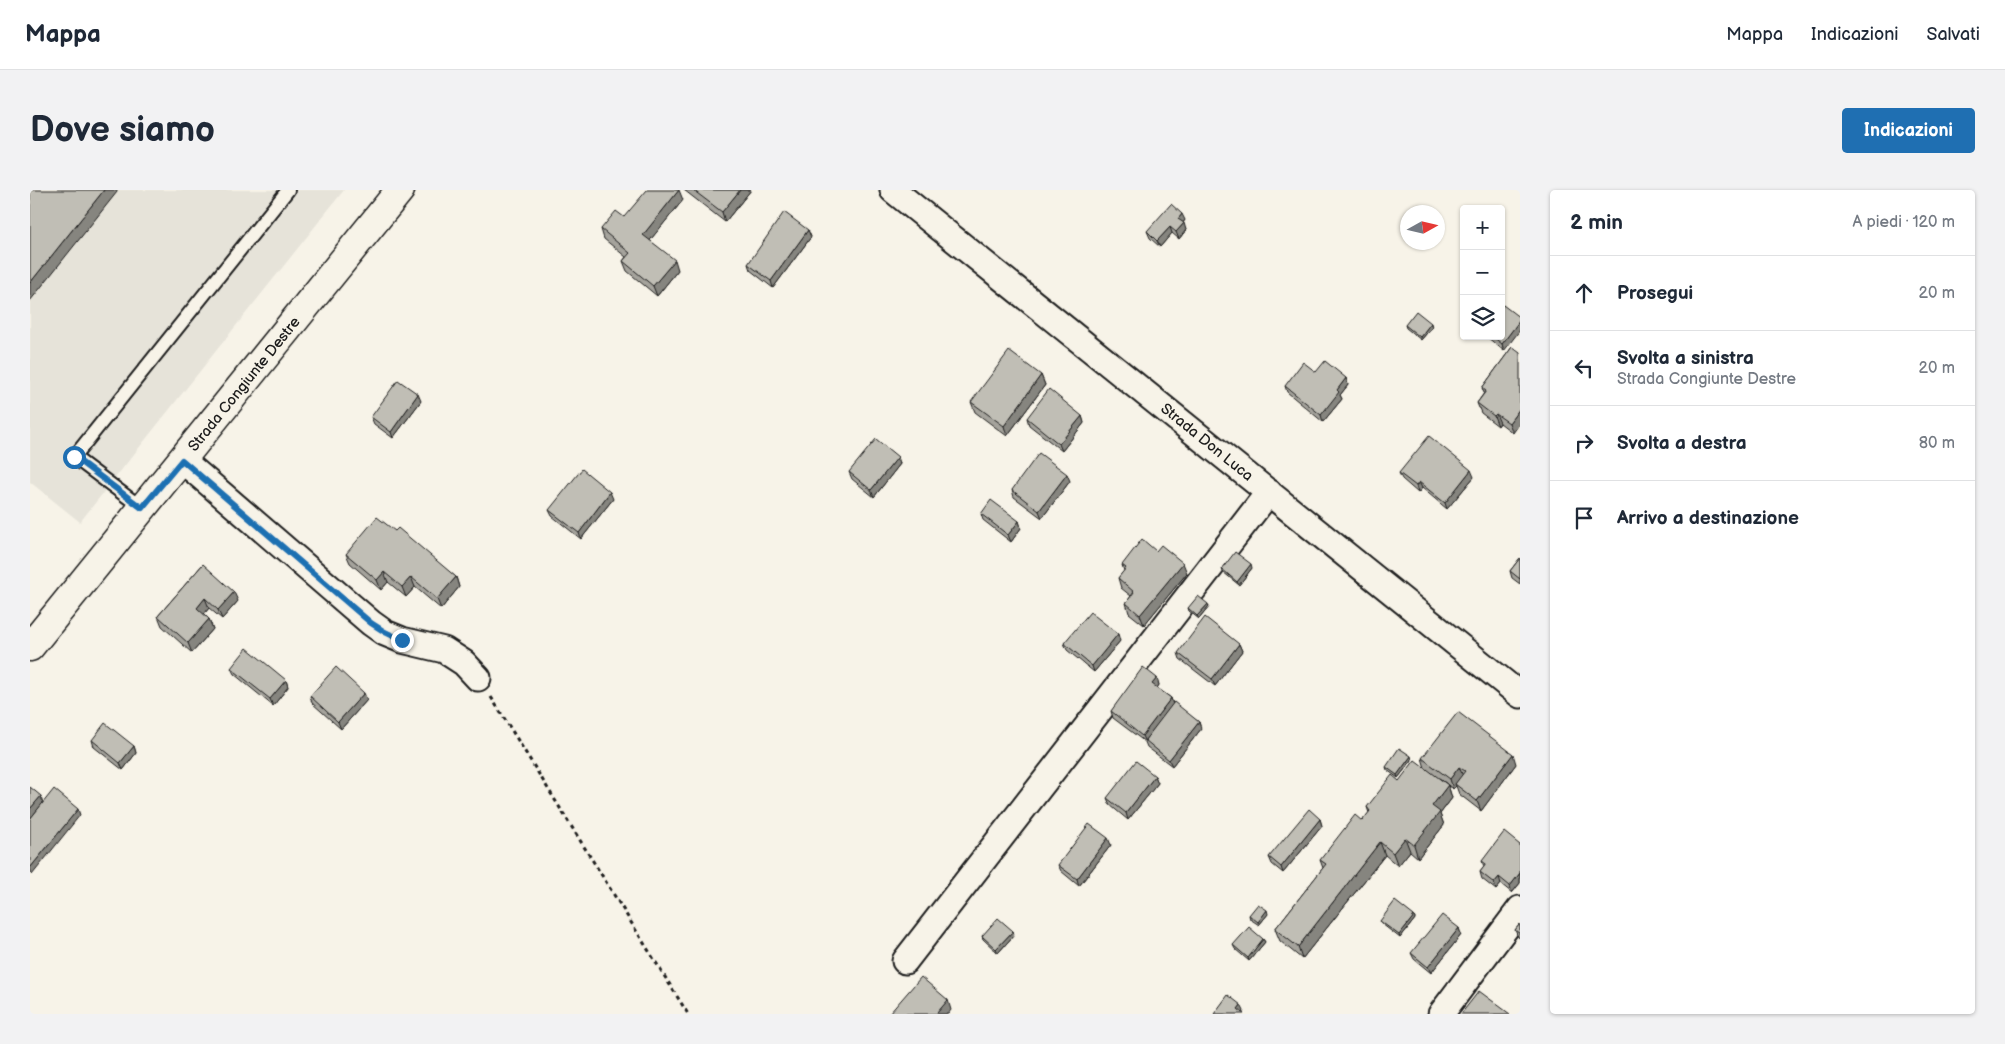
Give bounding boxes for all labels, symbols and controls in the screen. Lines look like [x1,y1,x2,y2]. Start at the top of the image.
text: Mappa [25,20,101,49]
text: Mappa [1726,24,1783,45]
text: Indicazioni [1811,24,1899,45]
text: Salvati [1927,24,1980,45]
button: Indicazioni [1842,108,1975,153]
text: Dove siamo [30,109,215,152]
north arrow [1400,205,1445,250]
map controls [1460,205,1505,340]
button: + [1460,205,1505,250]
text: 2 min [1570,210,1623,235]
text: A piedi · 120 m [1852,213,1955,232]
button: − [1460,250,1505,295]
icon: ahead [1570,279,1598,307]
text: Prosegui [1617,282,1693,305]
text: 20 m [1919,284,1955,303]
button: layers [1460,295,1505,340]
street label: Strada Congiunte Destre [184,313,305,456]
text: Svolta a sinistra [1617,347,1754,370]
icon: left [1570,354,1598,382]
text: 20 m [1919,359,1955,378]
text: Strada Congiunte Destre [1617,370,1796,389]
street label: Strada Don Luca [1157,399,1257,486]
icon: right [1570,429,1598,457]
text: Svolta a destra [1617,432,1747,455]
text: 80 m [1919,434,1955,453]
route start [63,446,86,469]
icon: arrive [1570,504,1598,532]
text: Arrivo a destinazione [1617,507,1799,530]
route end [391,629,414,652]

